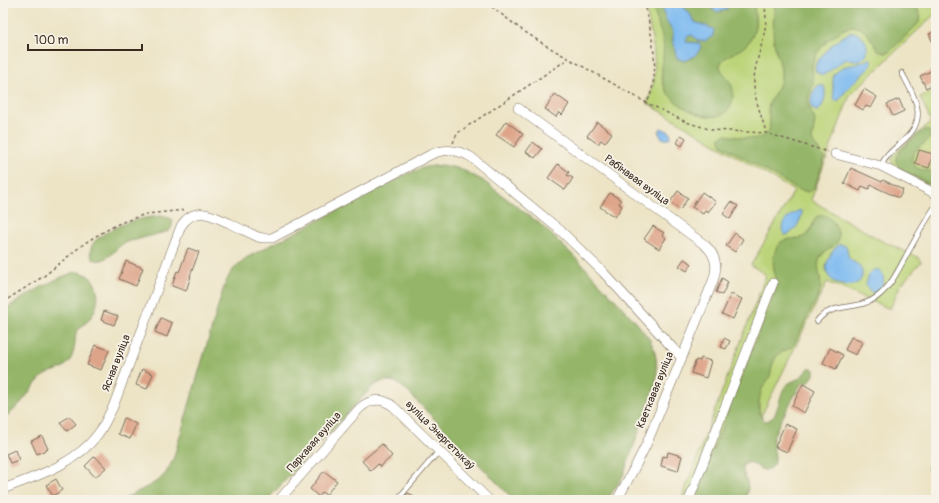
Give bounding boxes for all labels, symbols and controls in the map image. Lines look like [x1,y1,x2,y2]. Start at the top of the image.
scale bar [28,26,142,52]
text: 100 m [34,33,69,48]
street label: Рабінавая вуліца [602,152,672,208]
street label: Ясная вуліца [99,333,133,393]
street label: Кветкавая вуліца [634,350,676,430]
street label: вуліца Энергетыкаў [403,398,477,472]
street label: Паркавая вуліца [284,409,344,475]

